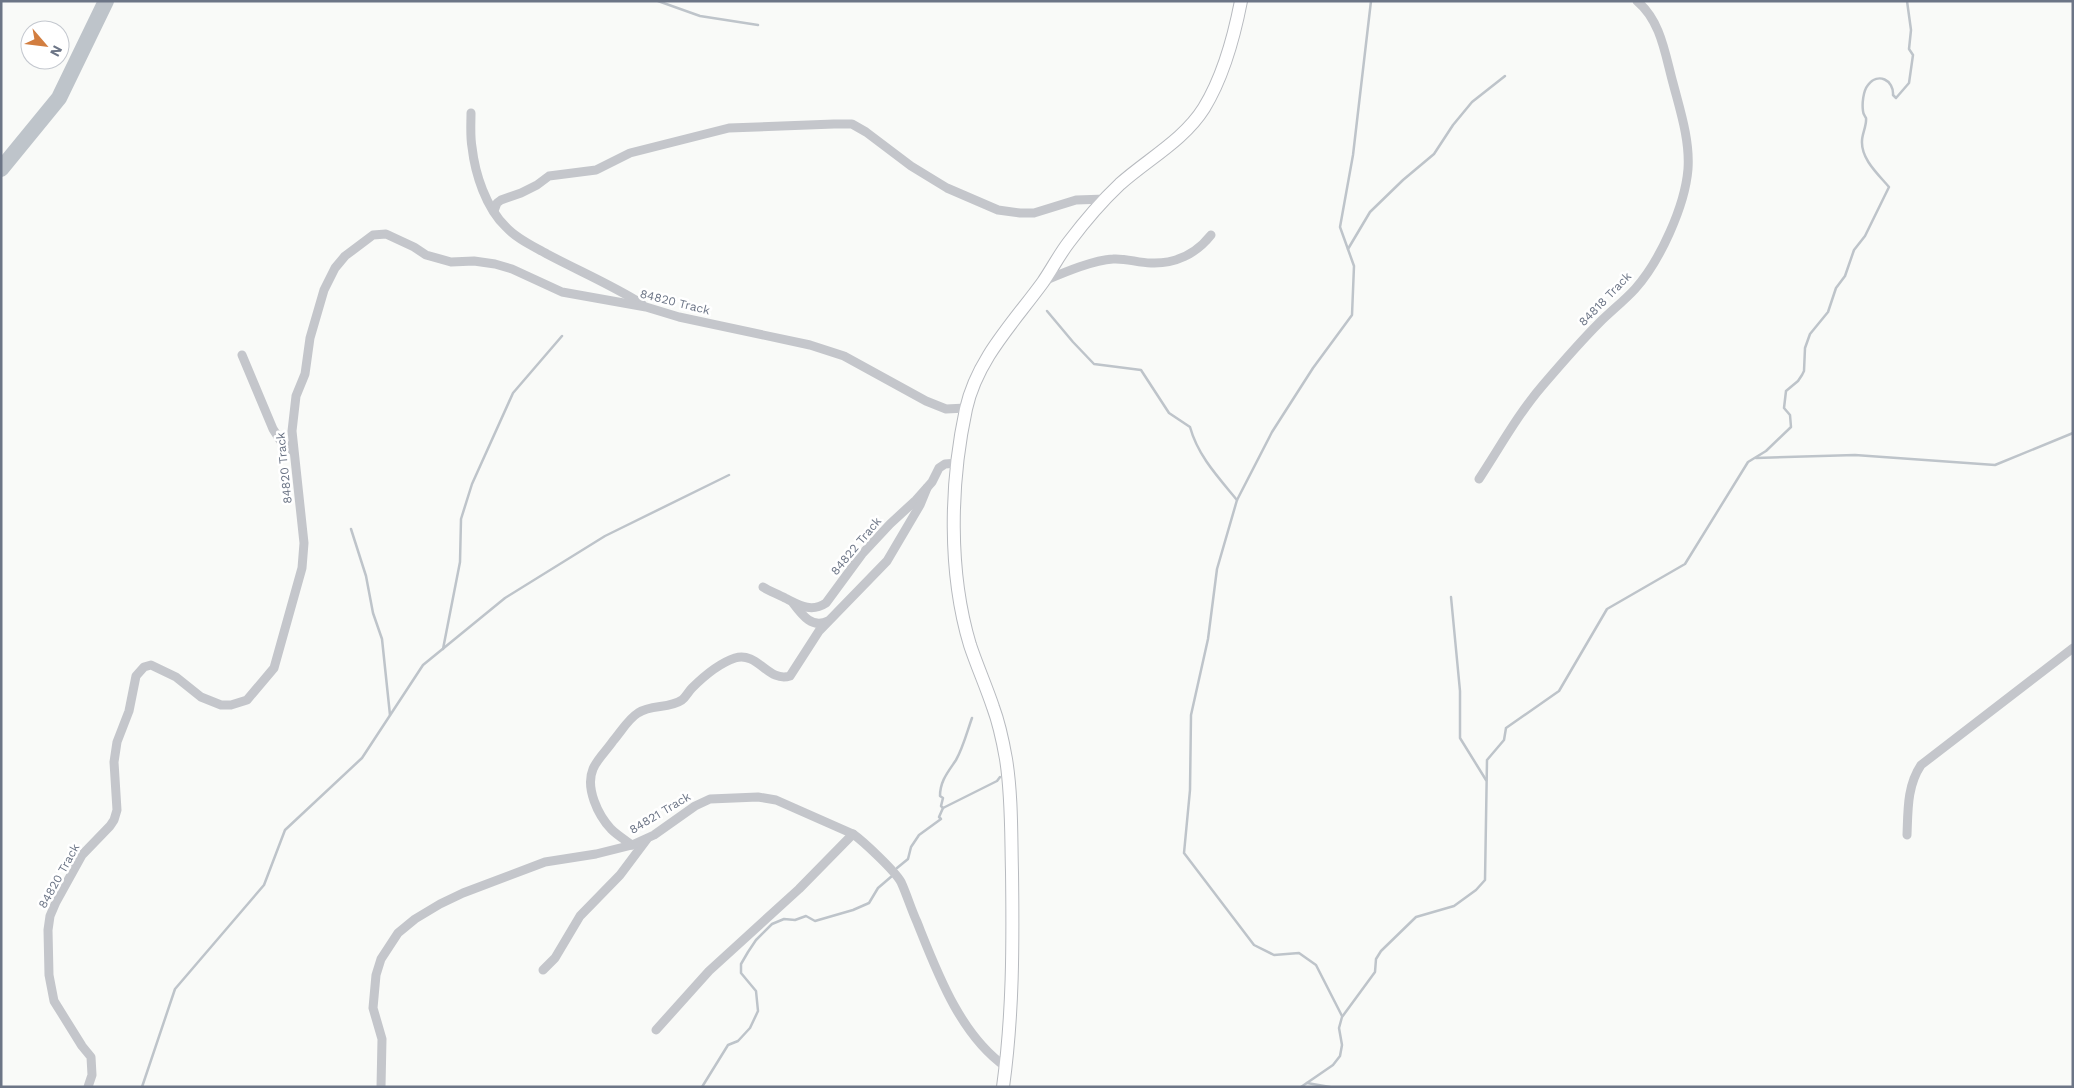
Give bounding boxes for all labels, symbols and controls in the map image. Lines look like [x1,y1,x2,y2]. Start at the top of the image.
north arrow [20,20,70,70]
text: N [47,43,66,59]
street label: 84818 Track [1576,269,1634,329]
street label: 84820 Track [638,287,712,318]
street label: 84820 Track [273,431,295,504]
street label: 84822 Track [828,514,884,578]
street label: 84821 Track [627,789,693,837]
street label: 84820 Track [35,841,83,911]

